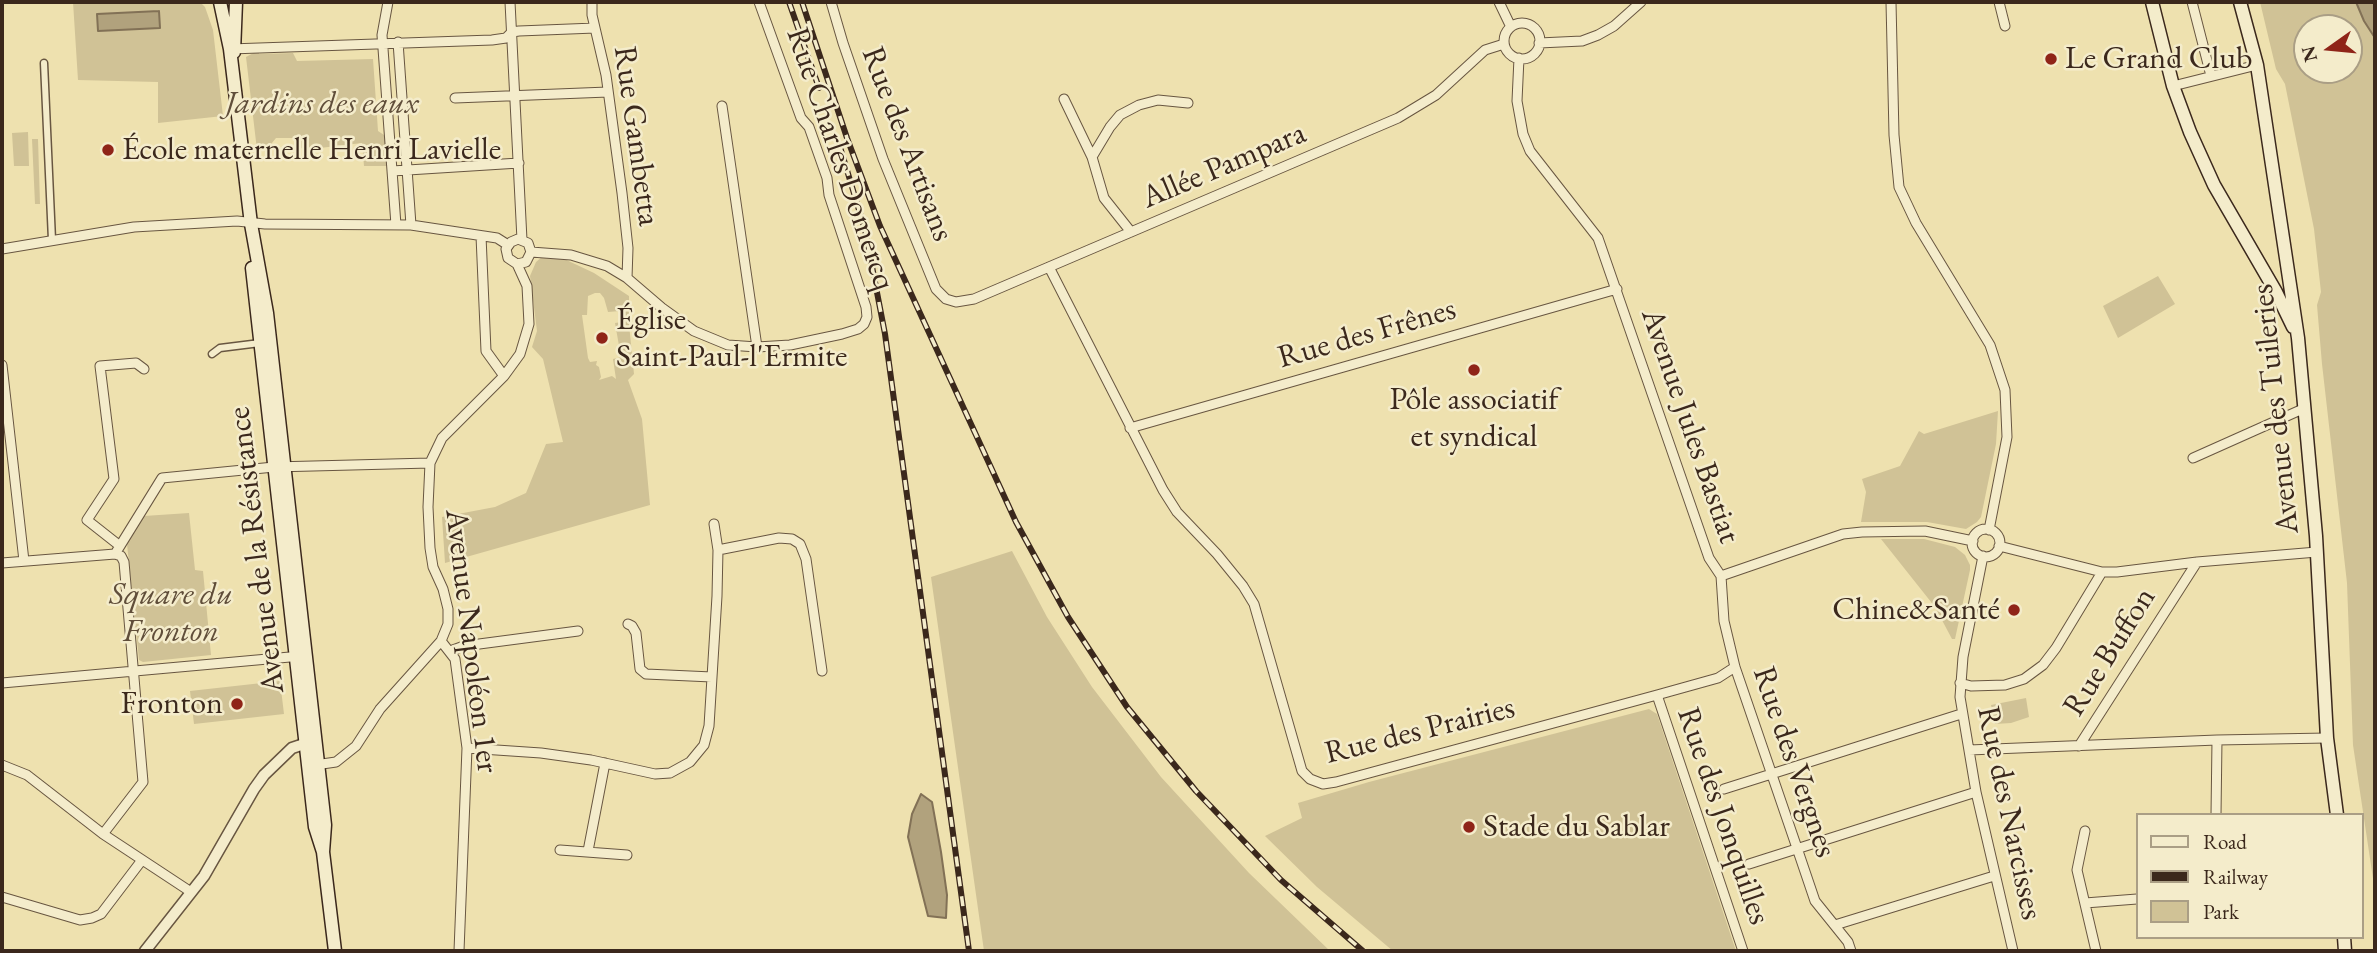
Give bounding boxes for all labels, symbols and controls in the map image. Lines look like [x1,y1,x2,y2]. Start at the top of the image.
north arrow [2293,14,2363,84]
street label: Rue Charles Domercq [777,23,903,295]
place label: Le Grand Club [2065,40,2253,78]
street label: Rue des Artisans [852,41,962,247]
text: N [2295,43,2323,65]
street label: Rue Gambetta [604,44,668,228]
marker: Le Grand Club [2043,51,2059,67]
park label: Jardins des eaux [225,85,419,123]
street label: Allée Pampara [1136,114,1312,218]
place label: École maternelle Henri Lavielle [122,131,501,169]
marker: École maternelle Henri Lavielle [100,142,116,158]
street label: Avenue des Tuileries [2244,282,2308,536]
street label: Rue des Frênes [1274,290,1460,378]
place label: Église Saint-Paul-l'Ermite [616,301,847,376]
street label: Avenue Jules Bastiat [1632,304,1748,548]
marker: Église Saint-Paul-l'Ermite [594,330,610,346]
marker: Pôle associatif et syndical [1466,362,1482,378]
place label: Pôle associatif et syndical [1390,381,1558,456]
street label: Avenue de la Résistance [220,404,294,696]
street label: Avenue Napoléon 1er [436,507,506,775]
park label: Square du Fronton [109,576,233,651]
street label: Rue Buffon [2055,581,2165,723]
place label: Chine&Santé [1832,591,2000,629]
marker: Chine&Santé [2006,602,2022,618]
street label: Rue des Vergnes [1743,662,1845,862]
place label: Fronton [120,685,223,723]
street label: Rue des Prairies [1321,689,1519,773]
marker: Fronton [229,696,245,712]
street label: Rue des Jonquilles [1668,702,1778,930]
street label: Rue des Narcisses [1968,703,2050,923]
place label: Stade du Sablar [1483,808,1670,846]
legend [2136,813,2363,939]
marker: Stade du Sablar [1461,819,1477,835]
text: Road [2203,828,2247,855]
text: Railway [2203,863,2268,890]
text: Park [2203,898,2239,925]

